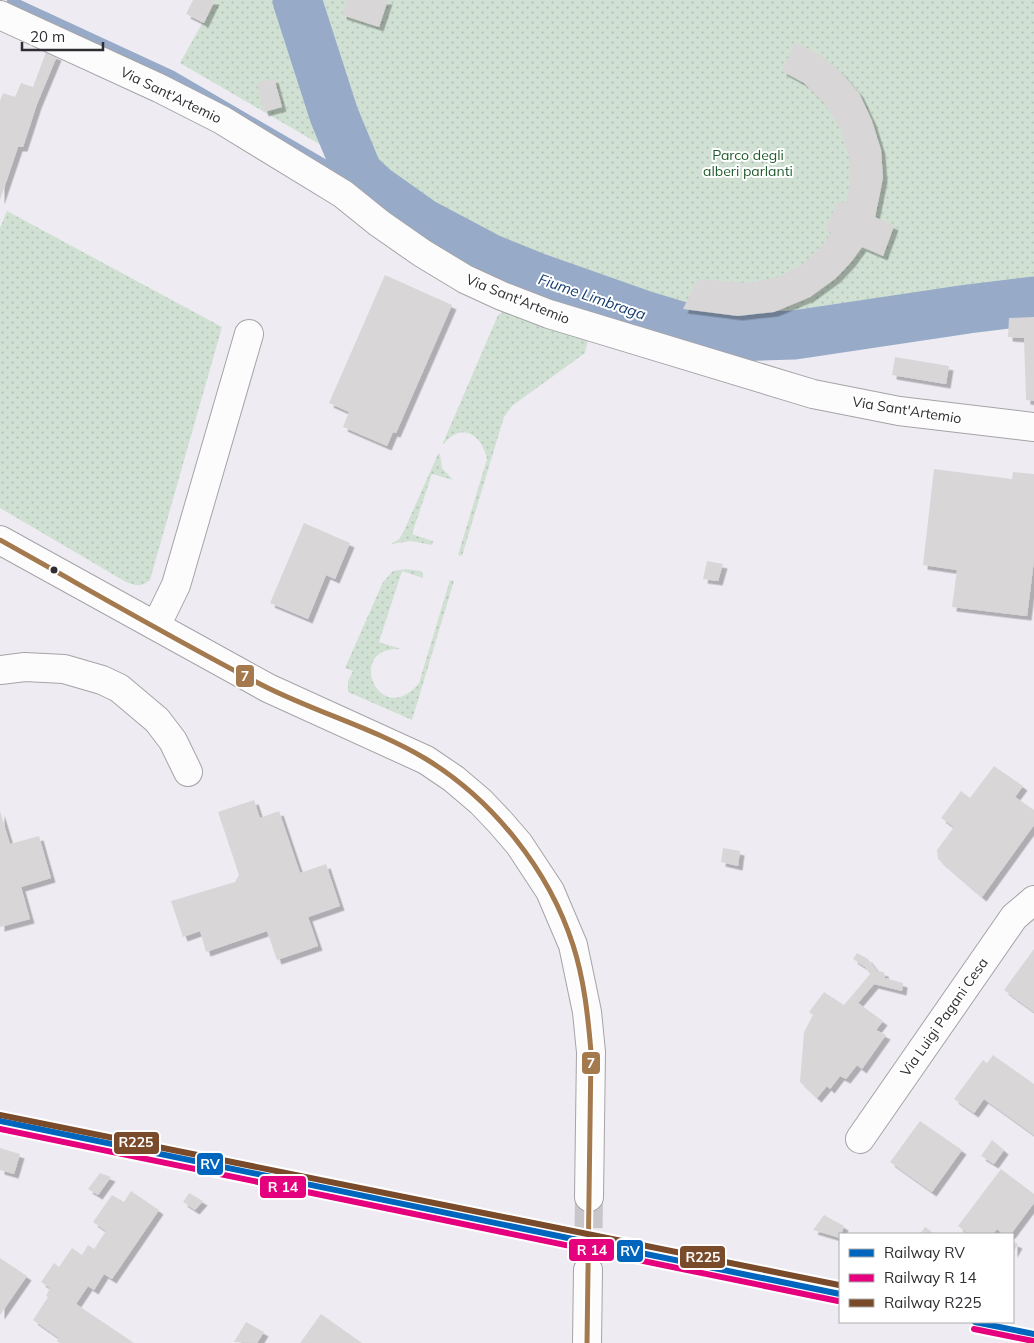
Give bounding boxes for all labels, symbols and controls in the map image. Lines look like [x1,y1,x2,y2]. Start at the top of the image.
scale bar [22,20,104,52]
text: 20 m [30,27,65,46]
street label: Via Sant'Artemio [117,63,225,127]
park label: Parco degli alberi parlanti [703,146,793,180]
water label: Fiume Limbraga [536,269,648,324]
street label: Via Sant'Artemio [463,270,573,328]
street label: Via Sant'Artemio [851,392,963,428]
unlabelled marker [49,565,59,575]
line badge: 7 [235,664,255,688]
text: 7 [241,667,249,685]
street label: Via Luigi Pagani Cesa [896,954,992,1080]
line badge: 7 [581,1051,601,1075]
text: 7 [587,1054,595,1072]
line badge: R225 [113,1131,160,1155]
text: R225 [118,1133,154,1151]
line badge: RV [196,1152,224,1176]
text: RV [200,1155,221,1173]
line badge: R 14 [259,1175,307,1199]
text: R 14 [268,1178,299,1196]
legend [839,1233,1014,1323]
line badge: R 14 [568,1238,615,1262]
line badge: RV [616,1239,644,1263]
text: R 14 [577,1241,608,1259]
text: RV [620,1242,641,1260]
text: Railway RV [884,1243,965,1262]
line badge: R225 [679,1245,726,1269]
text: R225 [685,1248,721,1266]
text: Railway R 14 [884,1268,976,1287]
text: Railway R225 [884,1293,982,1312]

